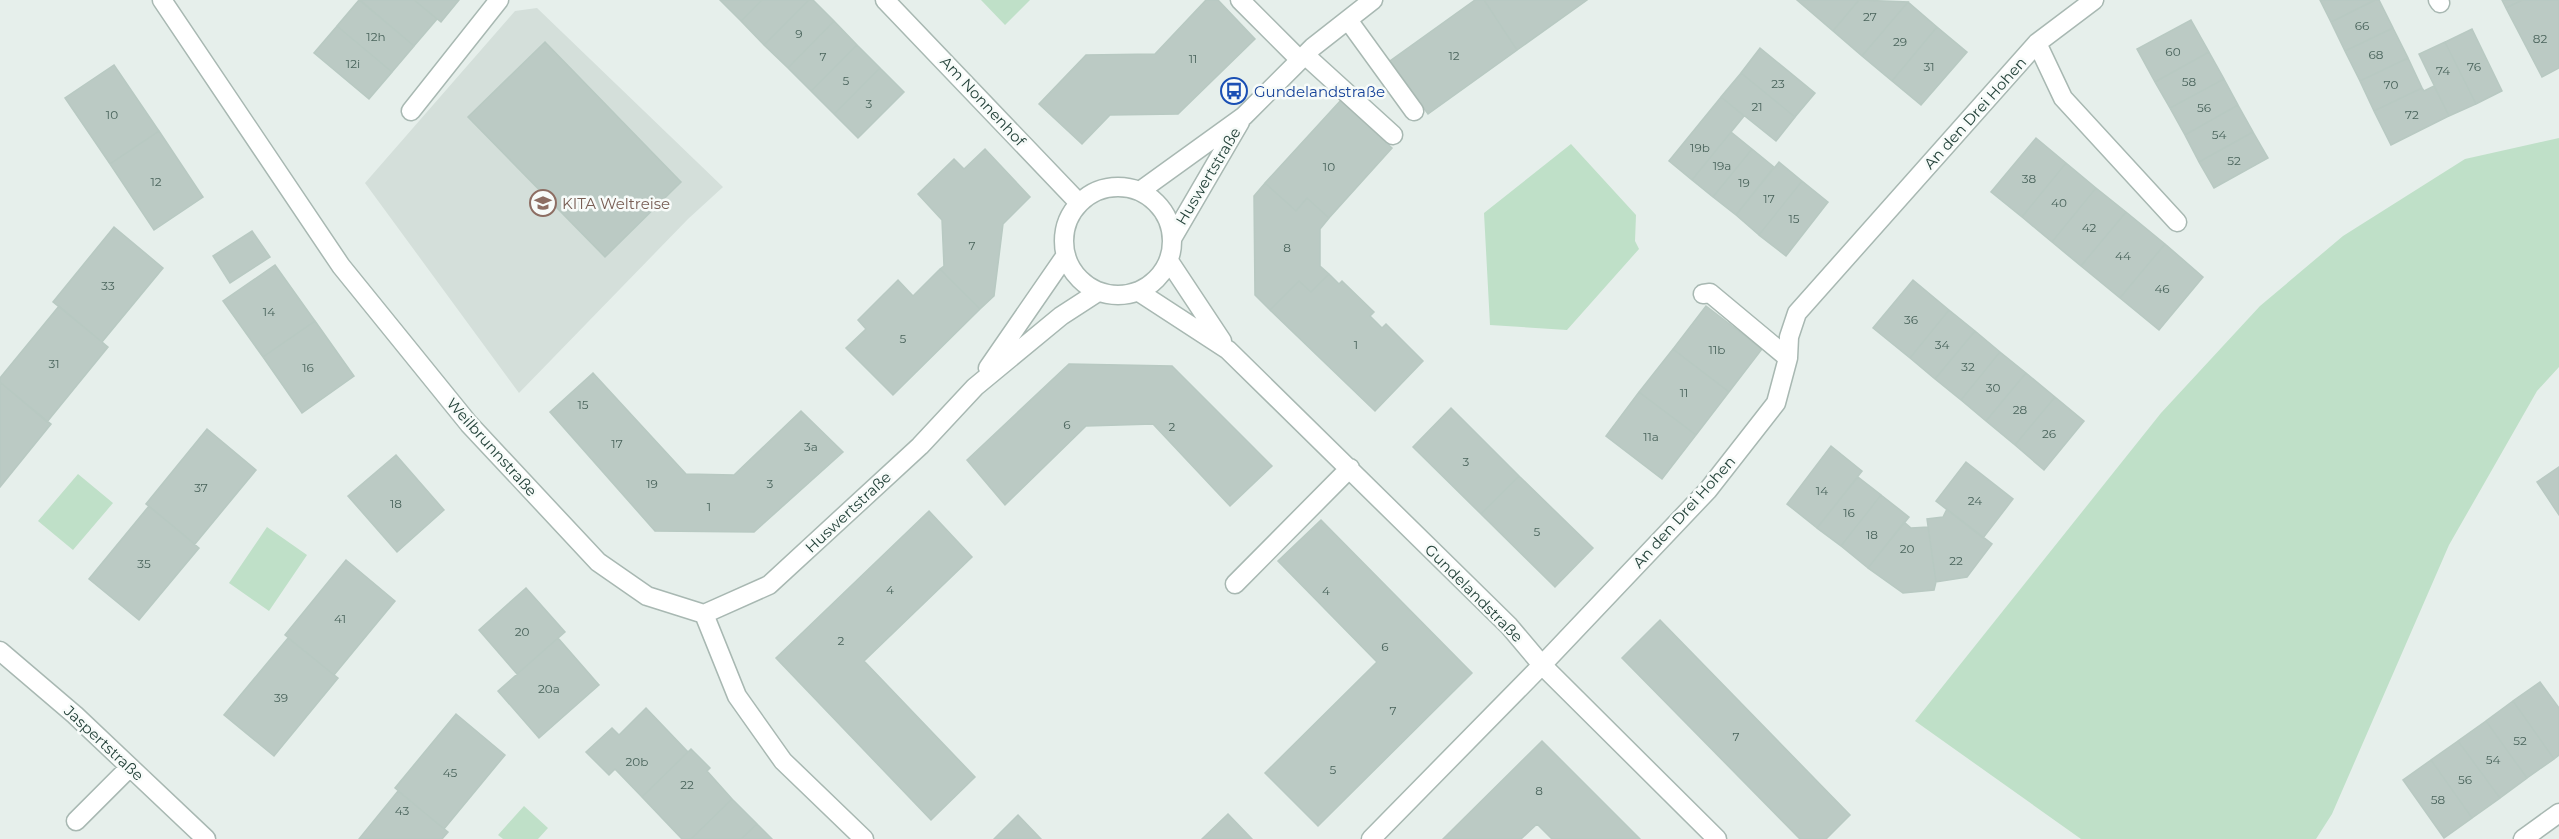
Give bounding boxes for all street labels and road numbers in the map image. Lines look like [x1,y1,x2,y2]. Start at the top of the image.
street label: Am Nonnenhof [936,52,1030,151]
street label: An den Drei Hohen [1920,53,2030,173]
street label: Huswertstraße [1171,124,1245,228]
street label: Weilbrunnstraße [443,394,541,500]
street label: An den Drei Hohen [1629,452,1739,572]
street label: Huswertstraße [801,467,895,557]
street label: Gundelandstraße [1421,540,1527,646]
street label: Jaspertstraße [59,701,148,785]

